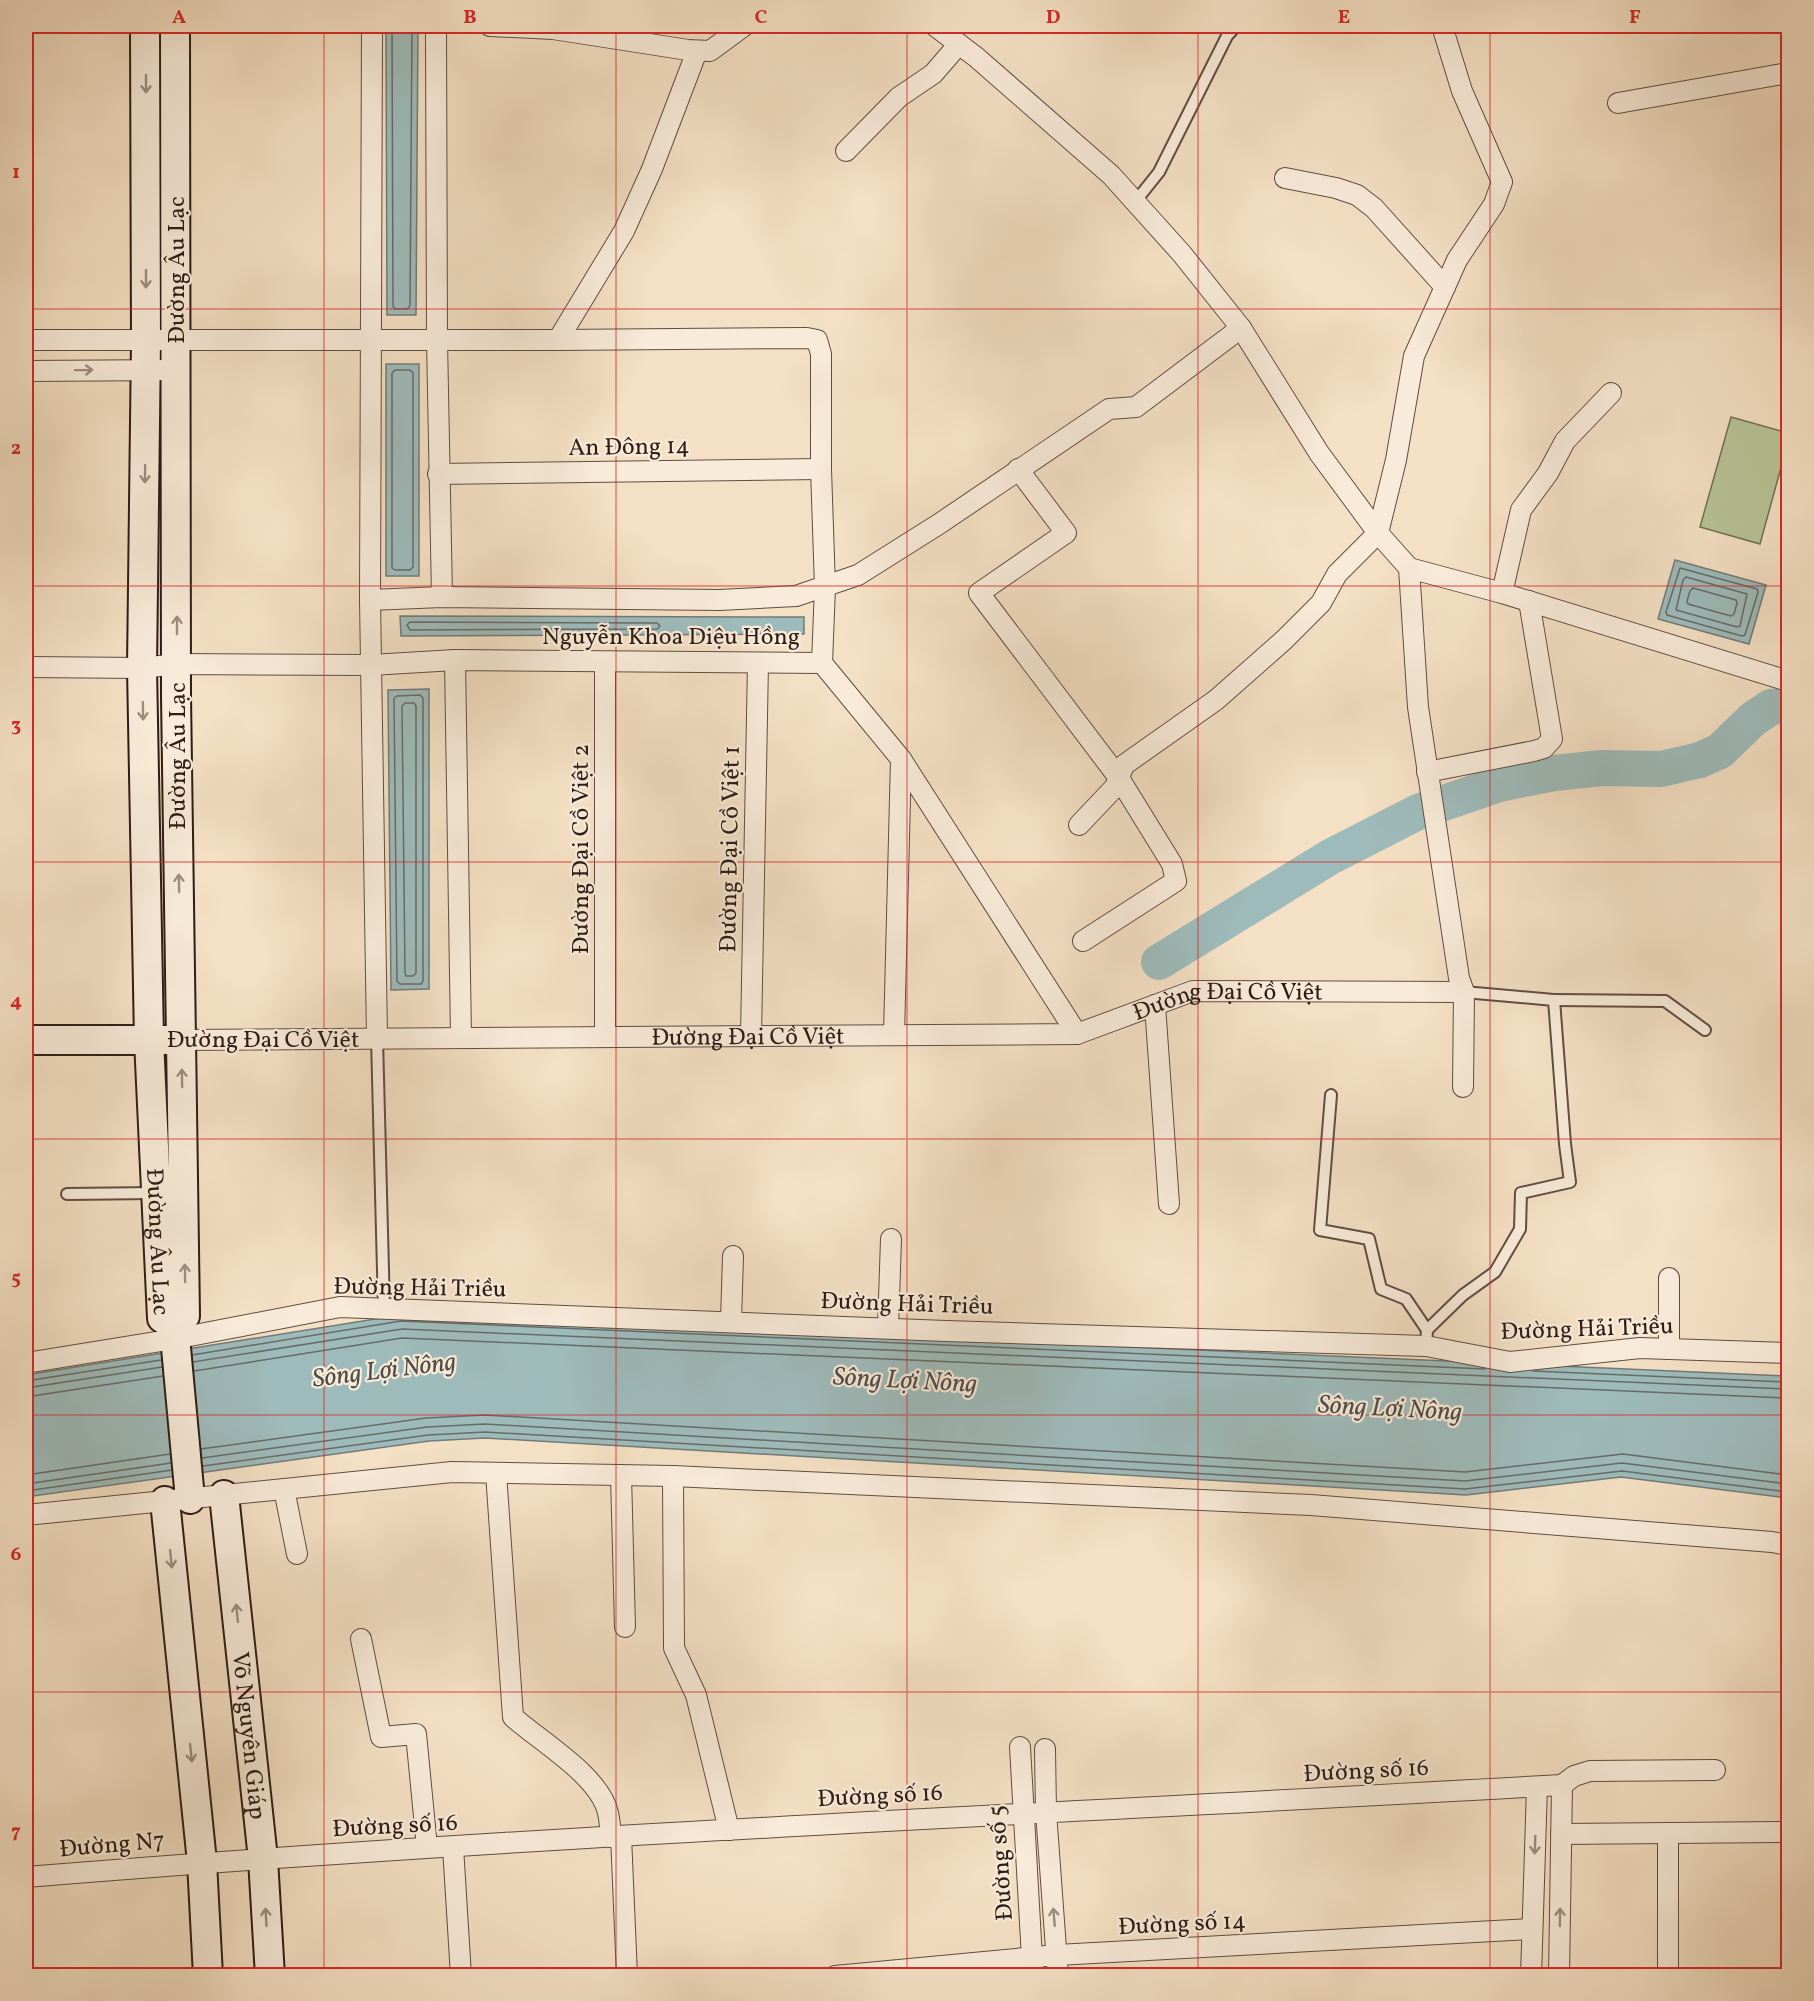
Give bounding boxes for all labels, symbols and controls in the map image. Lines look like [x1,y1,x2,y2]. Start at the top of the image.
text: A [172,4,186,32]
text: B [463,4,477,32]
text: C [755,4,768,32]
text: D [1046,4,1060,32]
text: E [1338,4,1350,32]
text: F [1629,4,1641,32]
one-way arrow [140,73,152,93]
text: 1 [12,159,20,187]
street label: Đường Âu Lạc [161,196,195,344]
one-way arrow [140,268,152,288]
one-way arrow [73,365,93,376]
street label: An Đông 14 [568,430,690,466]
text: 2 [11,435,21,463]
one-way arrow [139,463,150,483]
one-way arrow [171,616,183,636]
street label: Nguyễn Khoa Diệu Hồng [542,621,800,655]
street label: Đường Âu Lạc [162,682,196,830]
one-way arrow [137,700,149,720]
text: 3 [11,712,21,740]
street label: Đường Đại Cồ Việt 2 [565,744,599,954]
street label: Đường Đại Cồ Việt 1 [712,745,750,953]
one-way arrow [173,873,185,893]
street label: Đường Đại Cồ Việt [1129,976,1323,1031]
text: 4 [10,988,22,1016]
street label: Đường Đại Cồ Việt [651,1021,845,1056]
street label: Đường Đại Cồ Việt [167,1024,359,1058]
one-way arrow [176,1068,188,1088]
street label: Đường Âu Lạc [136,1167,177,1316]
one-way arrow [179,1263,191,1283]
text: 5 [11,1265,21,1293]
street label: Đường Hải Triều [333,1270,507,1308]
street label: Đường Hải Triều [820,1285,994,1325]
street label: Đường Hải Triều [1500,1310,1674,1350]
water label: Sông Lợi Nông [310,1344,458,1398]
water label: Sông Lợi Nông [832,1359,978,1403]
water label: Sông Lợi Nông [1317,1387,1463,1431]
text: 6 [11,1541,22,1569]
one-way arrow [166,1549,177,1569]
one-way arrow [231,1604,242,1624]
street label: Võ Nguyên Giáp [222,1650,274,1821]
one-way arrow [186,1743,197,1763]
street label: Đường số 16 [1302,1752,1430,1792]
street label: Đường số 16 [816,1777,944,1817]
street label: Đường số 5 [981,1804,1023,1922]
street label: Đường số 16 [331,1807,459,1847]
text: 7 [11,1818,21,1846]
street label: Đường N7 [58,1824,166,1868]
one-way arrow [1530,1835,1541,1855]
street label: Đường số 14 [1117,1905,1247,1945]
one-way arrow [261,1908,272,1928]
one-way arrow [1048,1908,1059,1928]
one-way arrow [1554,1908,1566,1928]

